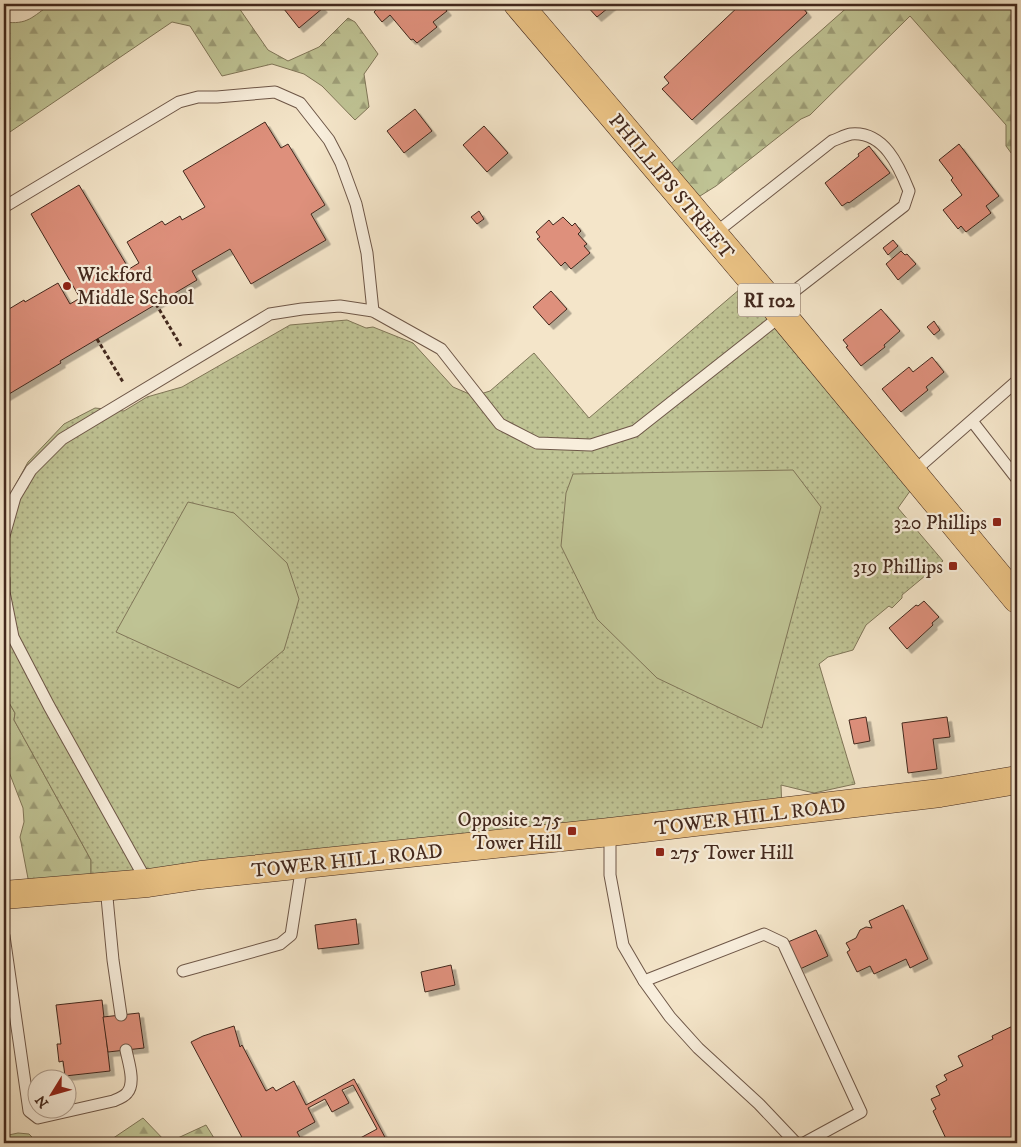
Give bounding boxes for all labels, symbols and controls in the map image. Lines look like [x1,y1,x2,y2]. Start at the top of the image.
street label: PHILLIPS STREET [603,109,739,265]
place label: Wickford Middle School [76,263,194,311]
marker: Wickford Middle School [61,280,73,292]
road number: RI 102 [738,284,800,316]
place label: 320 Phillips [894,511,987,536]
marker: 320 Phillips [991,516,1003,528]
place label: 319 Phillips [853,555,943,580]
marker: 319 Phillips [947,560,959,572]
street label: TOWER HILL ROAD [653,793,847,842]
place label: Opposite 275 Tower Hill [458,808,562,856]
marker: Opposite 275 Tower Hill [566,825,578,837]
street label: TOWER HILL ROAD [250,839,444,884]
place label: 275 Tower Hill [670,841,794,866]
marker: 275 Tower Hill [654,846,666,858]
north arrow [28,1070,78,1120]
text: N [31,1091,53,1111]

